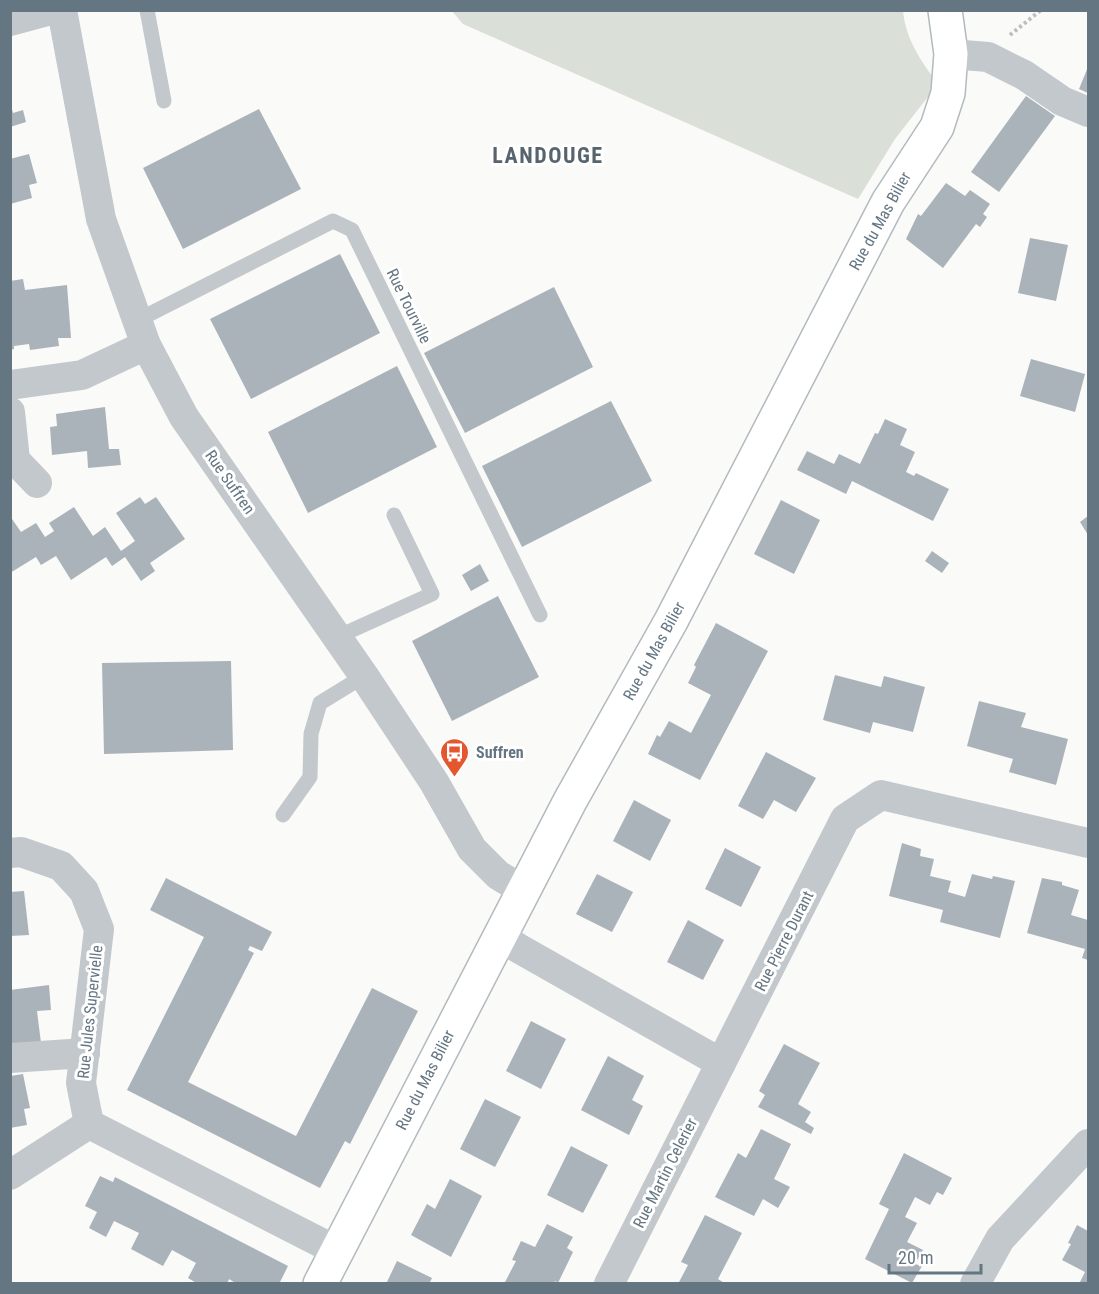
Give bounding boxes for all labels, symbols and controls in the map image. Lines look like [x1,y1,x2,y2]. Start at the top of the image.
district label: LANDOUGE [492,143,604,168]
street label: Rue du Mas Bilier [845,168,915,274]
street label: Rue Tourville [383,266,435,346]
street label: Rue Suffren [201,446,259,518]
street label: Rue du Mas Bilier [619,598,689,704]
bus stop icon: Suffren [439,736,471,778]
place label: Suffren [476,743,524,762]
street label: Rue Pierre Durant [751,888,818,994]
street label: Rue Jules Supervielle [74,944,106,1080]
street label: Rue du Mas Bilier [392,1027,458,1133]
street label: Rue Martin Celerier [629,1115,701,1231]
scale bar [889,1237,980,1275]
text: 20 m [898,1247,933,1268]

